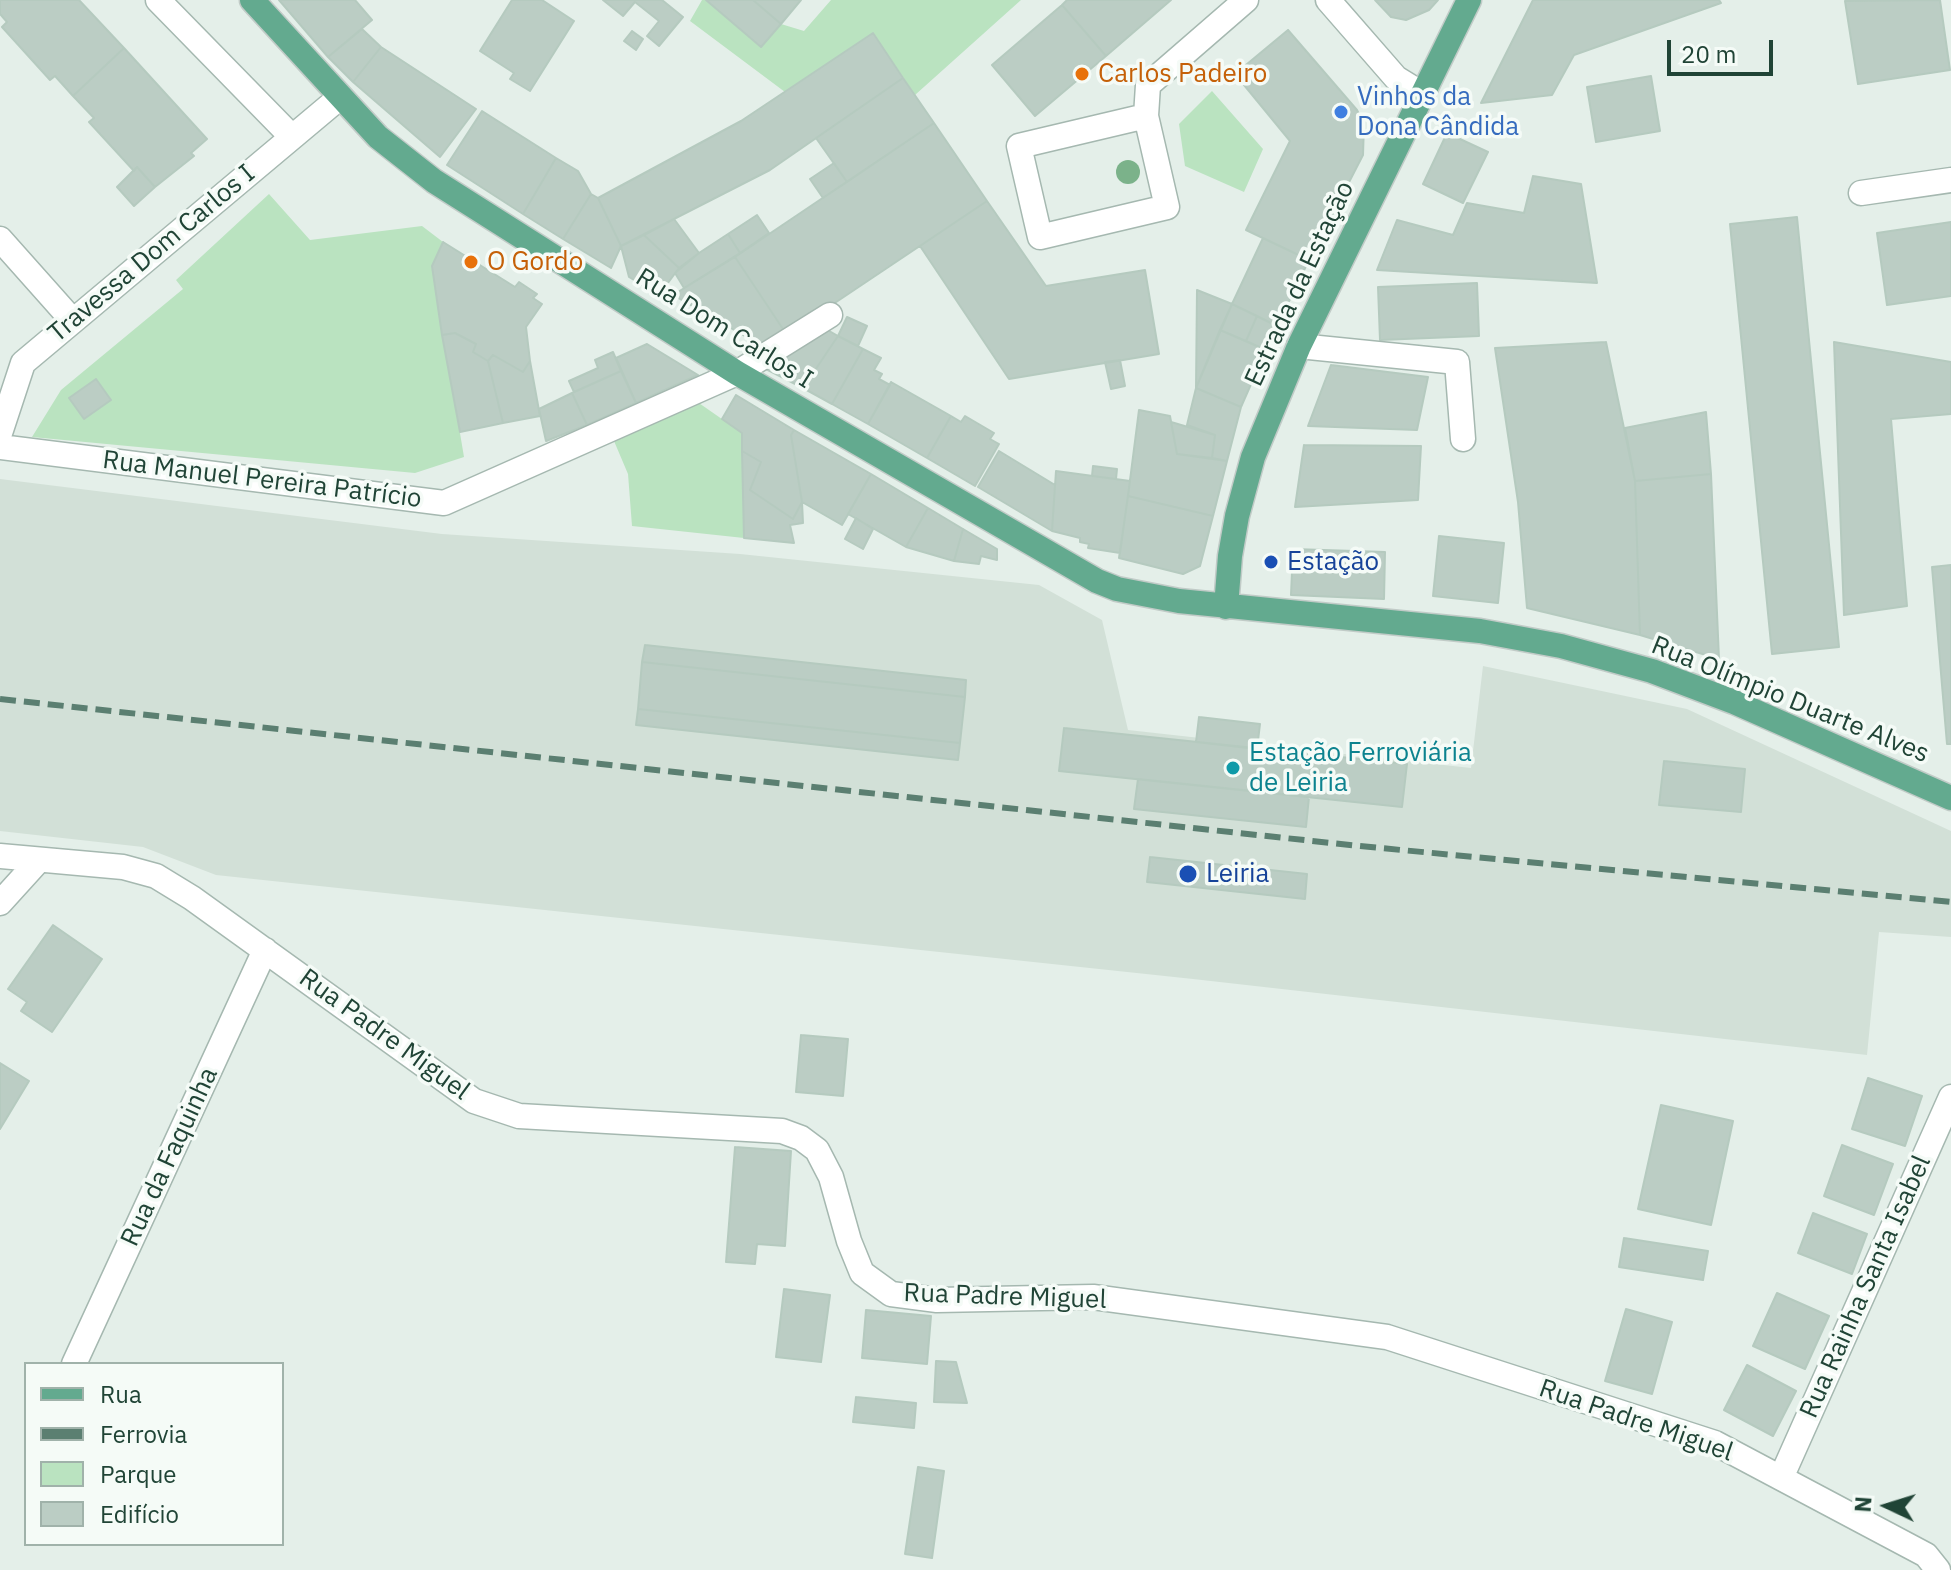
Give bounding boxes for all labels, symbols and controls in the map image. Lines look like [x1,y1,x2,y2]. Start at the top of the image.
scale bar [1671,24,1777,74]
text: 20 m [1681,38,1736,70]
place label: Carlos Padeiro [1098,58,1267,90]
marker: Carlos Padeiro [1073,65,1091,83]
place label: Vinhos da Dona Cândida [1357,81,1519,142]
marker: Vinhos da Dona Cândida [1332,103,1350,121]
street label: Travessa Dom Carlos I [42,158,262,350]
street label: Estrada da Estação [1239,177,1361,391]
place label: O Gordo [487,246,583,278]
marker: O Gordo [462,253,480,271]
street label: Rua Dom Carlos I [630,262,818,396]
street label: Rua Manuel Pereira Patrício [101,445,423,515]
place label: Estação [1287,546,1379,578]
marker: Estação [1262,553,1280,571]
street label: Rua Olímpio Duarte Alves [1647,630,1933,770]
place label: Estação Ferroviária de Leiria [1249,737,1472,798]
marker: Estação Ferroviária de Leiria [1224,759,1242,777]
place label: Leiria [1206,858,1269,890]
marker: Leiria [1177,863,1199,885]
street label: Rua Padre Miguel [293,963,475,1107]
street label: Rua da Faquinha [115,1063,225,1251]
street label: Rua Rainha Santa Isabel [1794,1151,1938,1423]
street label: Rua Padre Miguel [903,1278,1107,1316]
legend [24,1362,284,1546]
street label: Rua Padre Miguel [1535,1373,1737,1469]
text: Rua [100,1378,142,1410]
text: Ferrovia [100,1418,187,1450]
text: Parque [100,1458,177,1490]
north arrow [1847,1466,1927,1546]
text: N [1848,1495,1878,1513]
text: Edifício [100,1498,179,1530]

